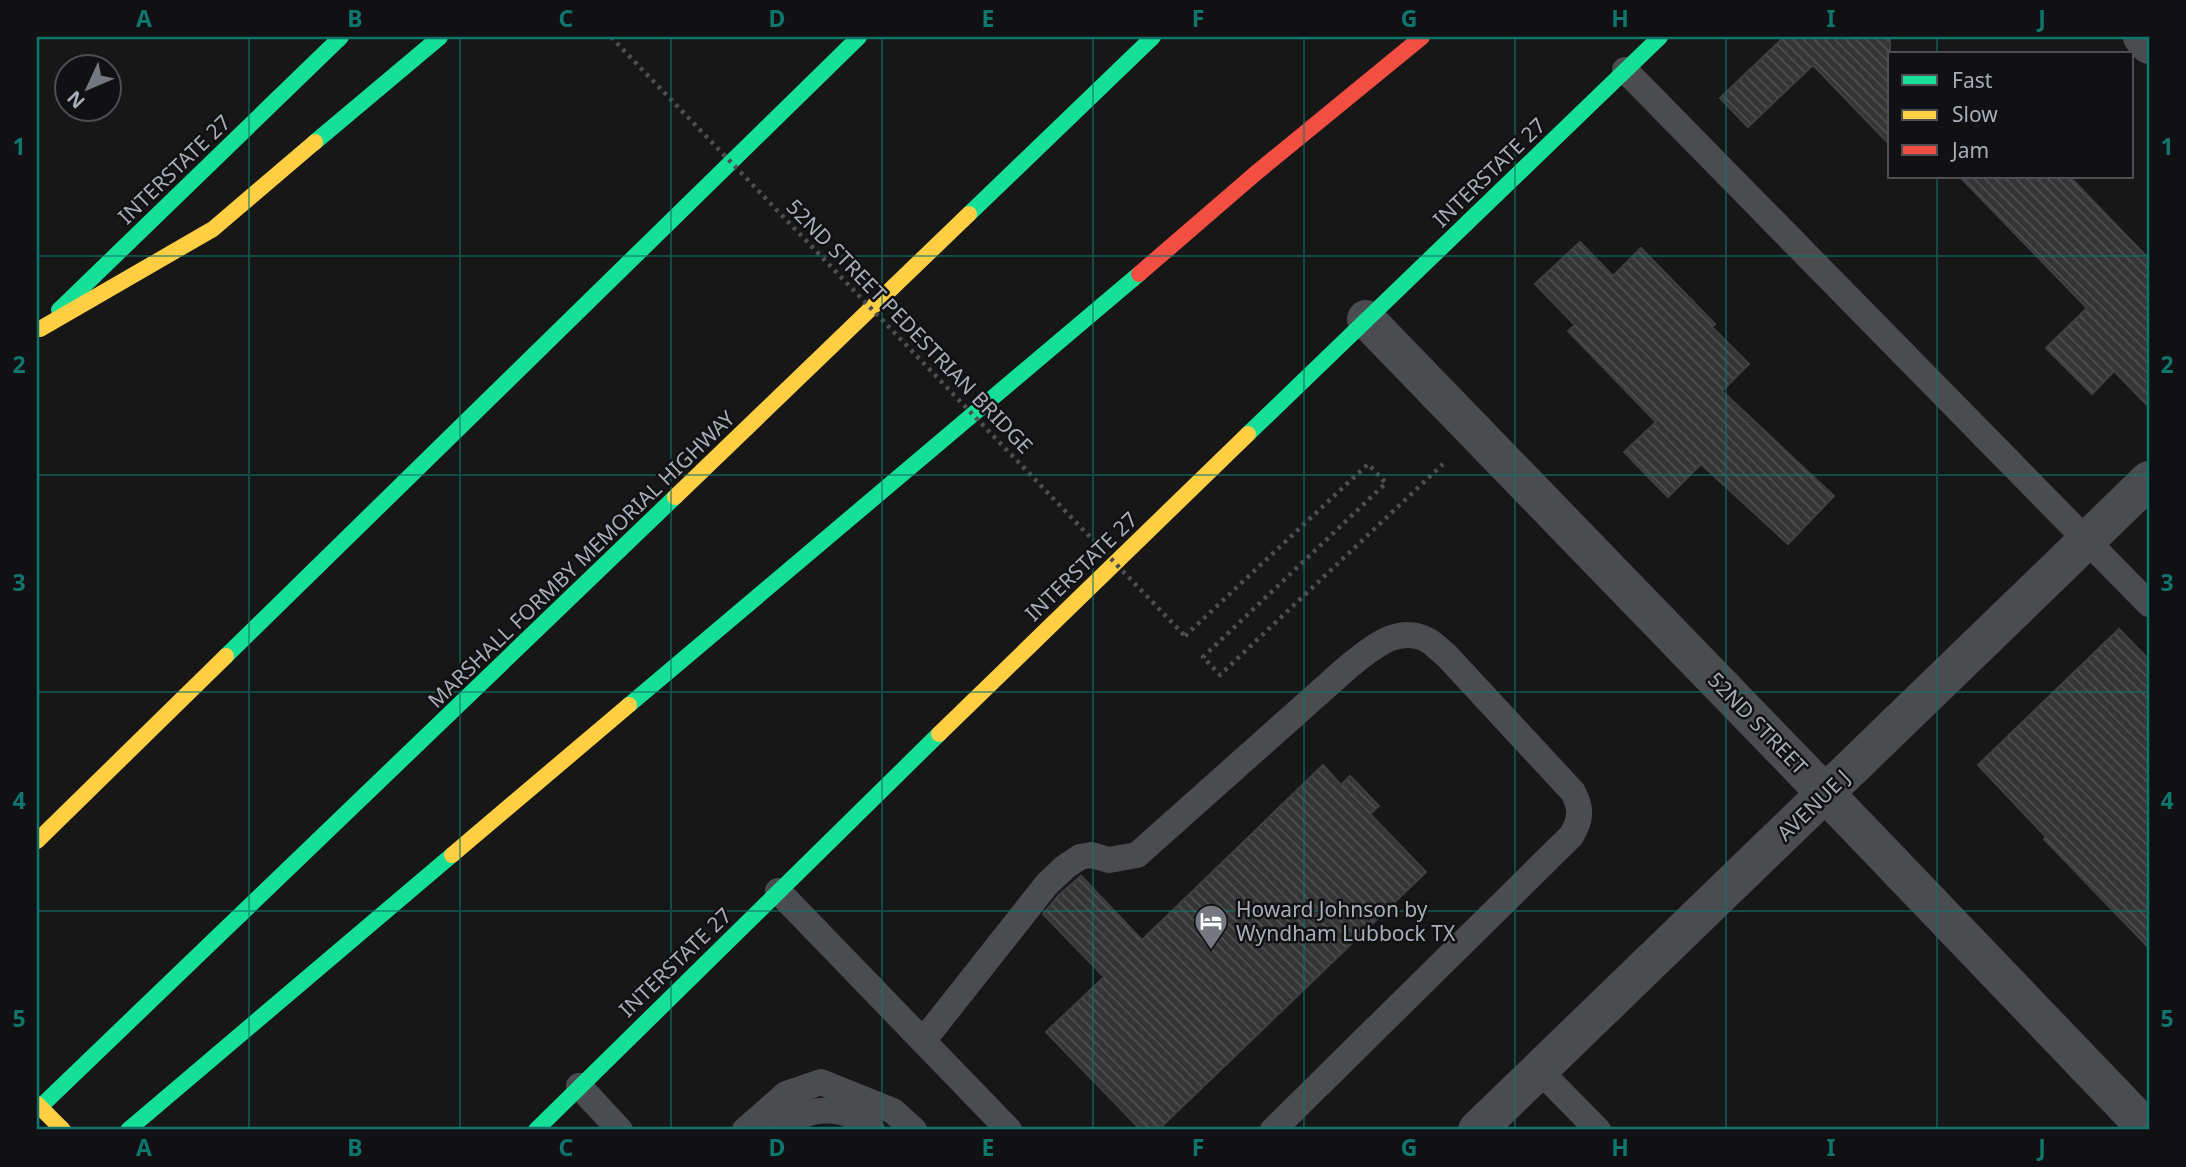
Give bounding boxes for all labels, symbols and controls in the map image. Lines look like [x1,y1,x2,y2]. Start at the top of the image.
text: A [136,2,152,34]
text: B [347,2,363,34]
text: C [559,2,574,34]
text: D [769,2,785,34]
text: E [982,2,994,34]
text: F [1192,2,1204,34]
text: G [1401,2,1417,34]
text: H [1611,2,1629,34]
text: I [1827,2,1836,34]
text: J [2036,2,2046,34]
north arrow [52,52,122,122]
legend [1888,52,2134,178]
text: Fast [1952,66,1993,94]
text: N [61,85,90,114]
text: Slow [1952,100,1998,128]
street label: INTERSTATE 27 [112,108,236,230]
street label: INTERSTATE 27 [1427,111,1551,233]
text: 1 [12,130,26,162]
text: 1 [2160,130,2174,162]
text: Jam [1950,136,1989,164]
street label: 52ND STREET PEDESTRIAN BRIDGE [781,193,1039,459]
text: 2 [12,348,26,380]
text: 2 [2160,348,2174,380]
street label: MARSHALL FORMBY MEMORIAL HIGHWAY [422,404,741,714]
street label: INTERSTATE 27 [1019,505,1143,627]
text: 3 [12,566,26,598]
text: 3 [2160,566,2174,598]
street label: 52ND STREET [1702,666,1814,780]
street label: AVENUE J [1771,763,1855,847]
text: 4 [12,784,26,816]
text: 4 [2160,784,2174,816]
place label: Howard Johnson by Wyndham Lubbock TX [1236,895,1456,947]
street label: INTERSTATE 27 [613,901,737,1023]
hotel icon: Howard Johnson by Wyndham Lubbock TX [1192,902,1230,951]
text: 5 [12,1002,26,1034]
text: 5 [2160,1002,2174,1034]
text: A [136,1131,152,1163]
text: B [347,1131,363,1163]
text: C [559,1131,574,1163]
text: D [769,1131,785,1163]
text: E [982,1131,994,1163]
text: F [1192,1131,1204,1163]
text: G [1401,1131,1417,1163]
text: H [1611,1131,1629,1163]
text: I [1827,1131,1836,1163]
text: J [2036,1131,2046,1163]

